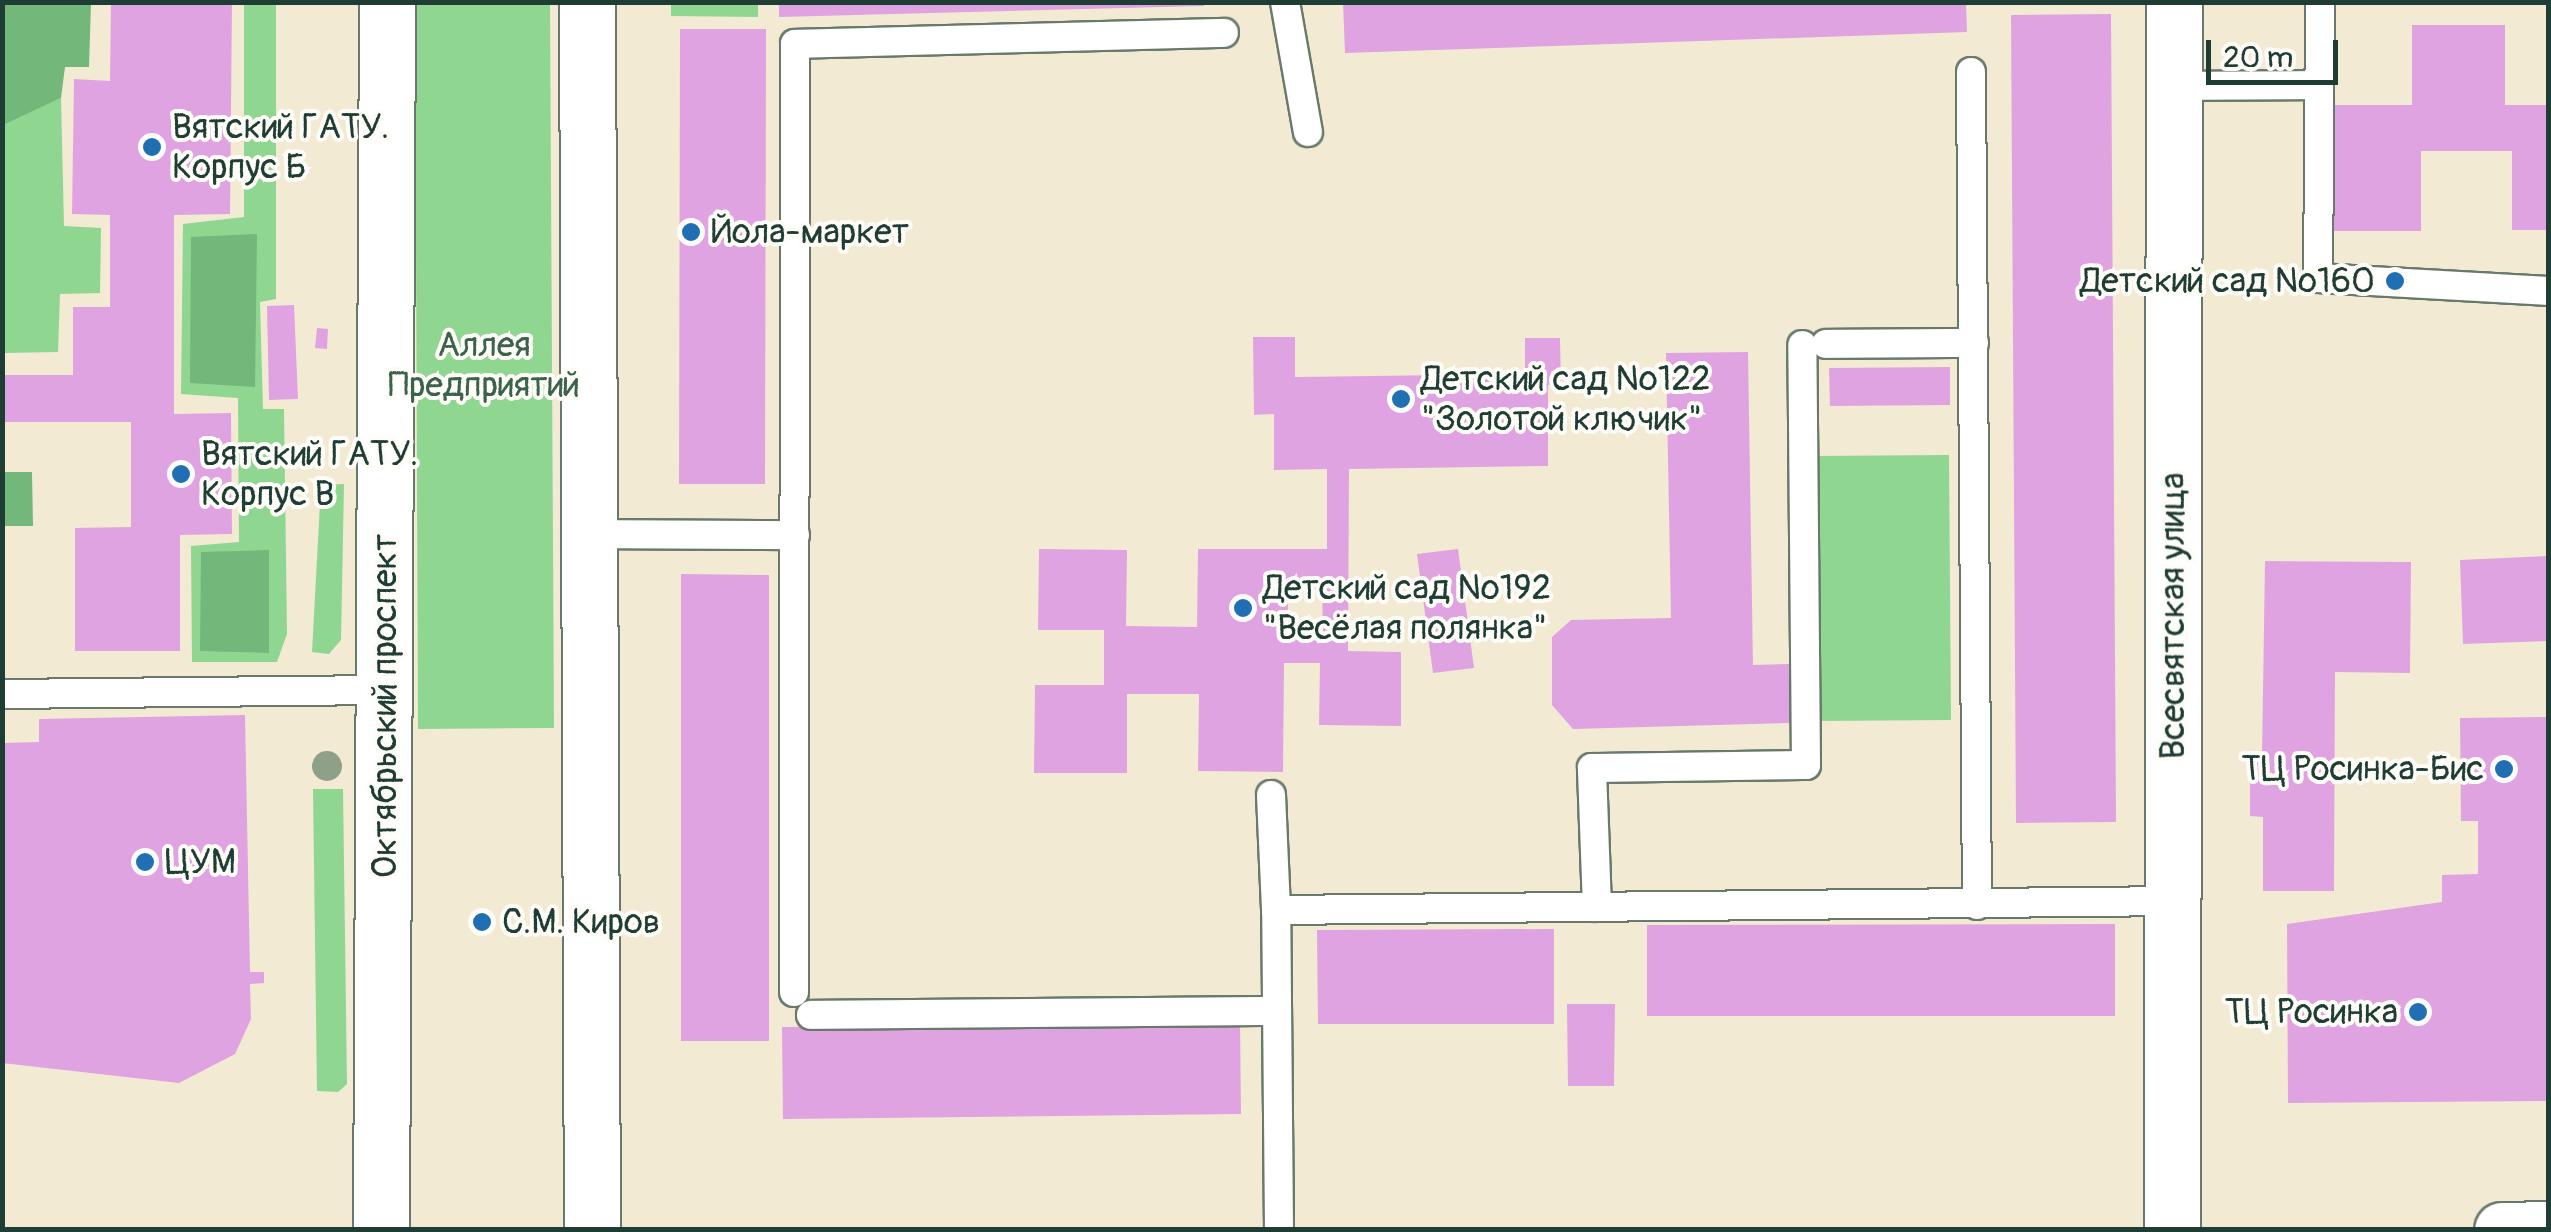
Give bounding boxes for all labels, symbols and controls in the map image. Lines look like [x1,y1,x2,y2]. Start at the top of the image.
scale bar [2211,20,2344,82]
text: 20 m [2223,39,2293,76]
place label: Вятский ГАТУ. Корпус Б [172,106,389,188]
marker: Вятский ГАТУ. Корпус Б [141,136,163,158]
place label: Йола-маркет [711,211,909,253]
marker: Йола-маркет [680,221,702,243]
place label: Детский сад №160 [2080,260,2375,302]
marker: Детский сад №160 [2384,270,2406,292]
park label: Аллея Предприятий [388,324,580,406]
place label: Детский сад №122 "Золотой ключик" [1421,358,1711,440]
marker: Детский сад №122 "Золотой ключик" [1390,388,1412,410]
place label: Вятский ГАТУ. Корпус В [201,433,418,515]
marker: Вятский ГАТУ. Корпус В [170,463,192,485]
street label: Всесвятская улица [2152,472,2194,760]
street label: Октябрьский проспект [364,534,406,878]
place label: Детский сад №192 "Весёлая полянка" [1263,567,1551,649]
marker: Детский сад №192 "Весёлая полянка" [1232,597,1254,619]
place label: ТЦ Росинка-Бис [2242,748,2484,790]
marker: ТЦ Росинка-Бис [2493,758,2515,780]
place label: ЦУМ [165,841,236,883]
marker: ЦУМ [134,851,156,873]
place label: С.М. Киров [502,901,660,943]
marker: С.М. Киров [471,911,493,933]
place label: ТЦ Росинка [2225,991,2398,1033]
marker: ТЦ Росинка [2407,1001,2429,1023]

